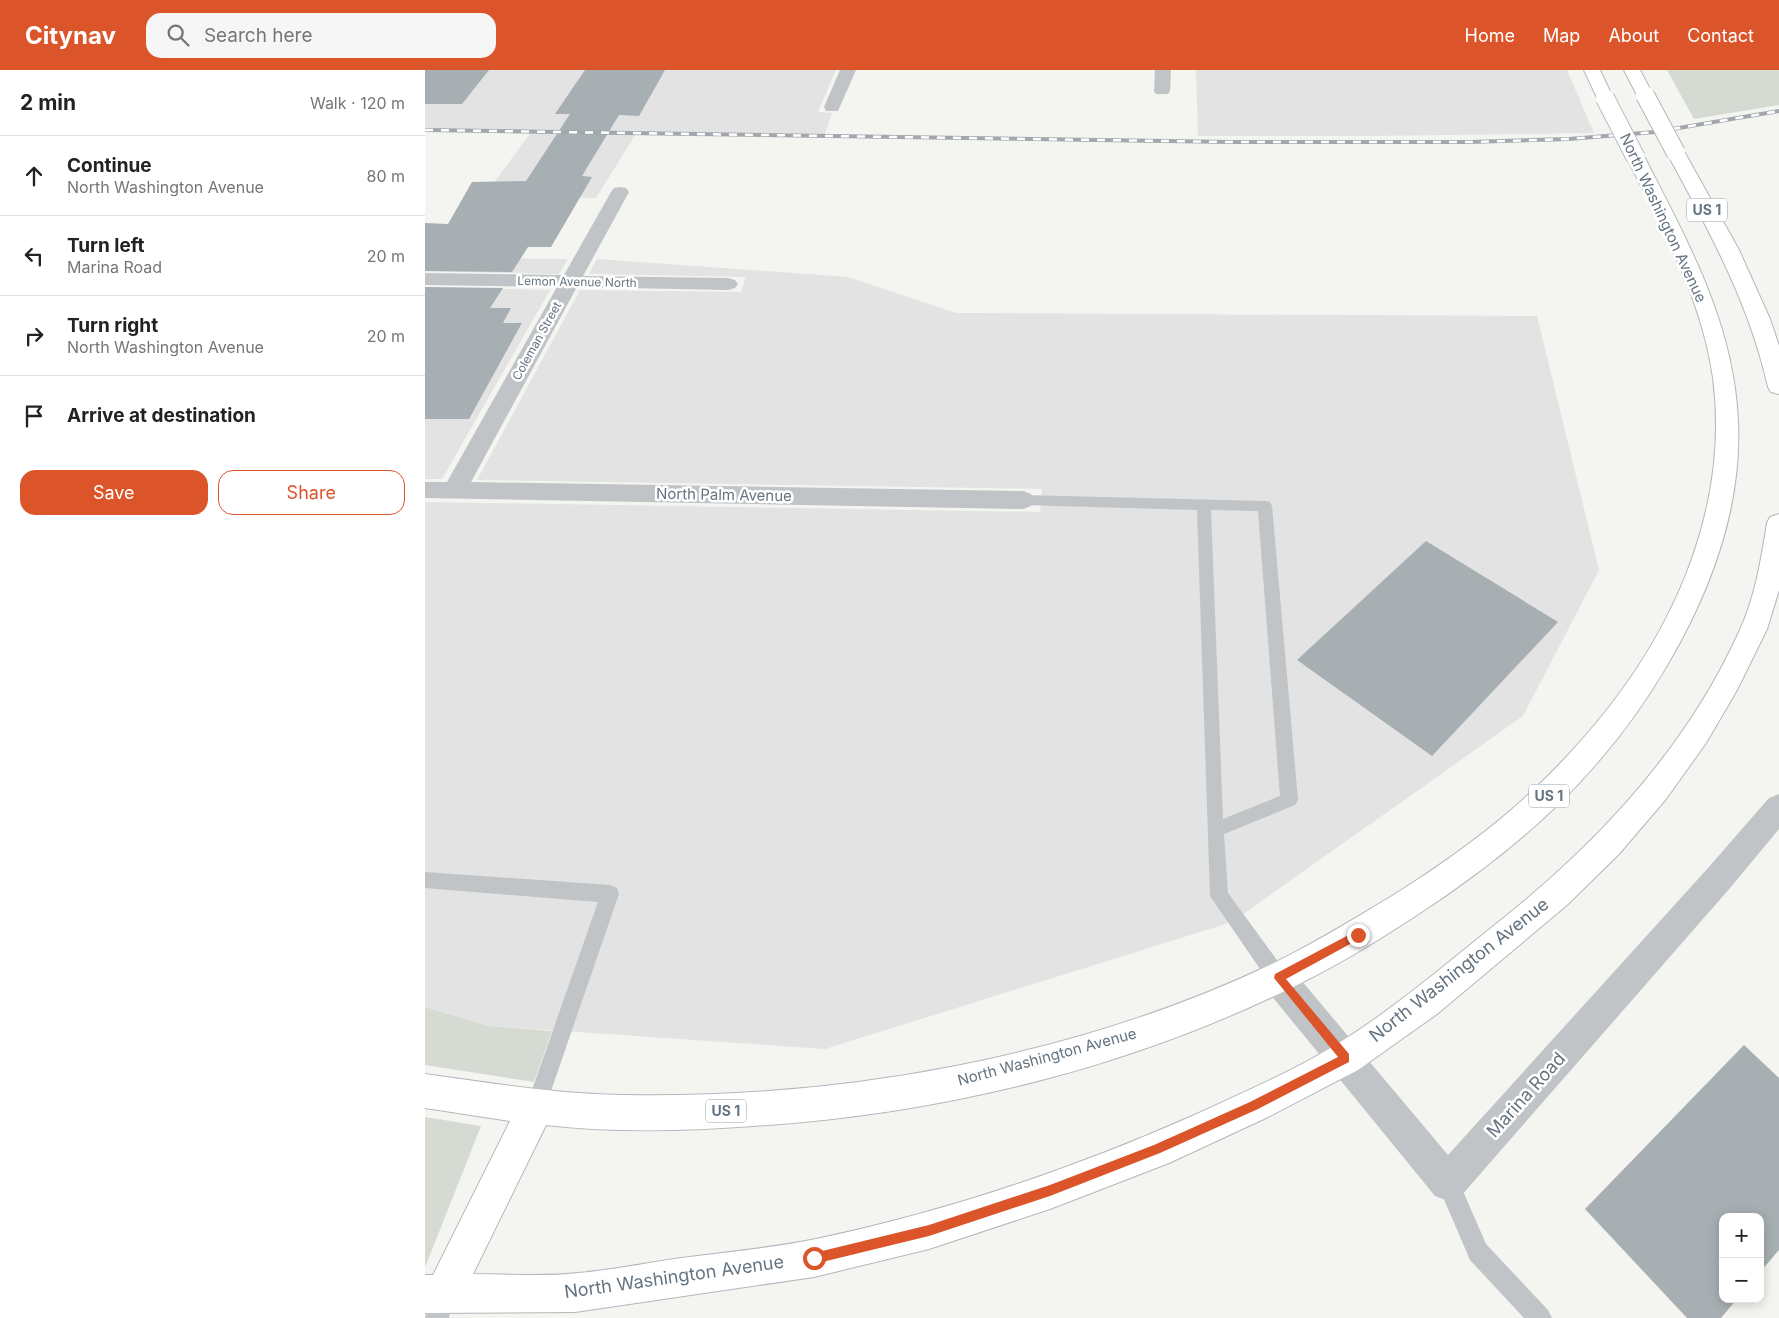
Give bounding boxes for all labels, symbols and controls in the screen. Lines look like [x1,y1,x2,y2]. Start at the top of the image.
search box [146,13,496,58]
text: Citynav [25,21,116,50]
icon: search [164,21,192,49]
text: Search here [204,24,313,47]
text: Home [1465,25,1515,46]
text: Map [1543,25,1580,46]
text: About [1608,25,1659,46]
text: Contact [1687,25,1754,46]
text: 2 min [20,90,76,115]
text: Walk · 120 m [310,93,405,113]
street label: North Washington Avenue [1616,130,1711,305]
text: Continue [67,154,152,177]
icon: ahead [20,162,48,190]
text: 80 m [366,166,405,186]
text: North Washington Avenue [67,177,264,197]
road number: US 1 [1687,198,1727,222]
text: Turn left [67,234,145,257]
icon: left [20,242,48,270]
text: 20 m [367,246,405,266]
text: Marina Road [67,257,162,277]
street label: Lemon Avenue North [517,273,637,290]
street label: Coleman Street [509,299,564,383]
text: Turn right [67,314,158,337]
icon: right [20,322,48,350]
text: 20 m [367,326,405,346]
text: North Washington Avenue [67,337,264,357]
icon: arrive [20,402,48,430]
text: Arrive at destination [67,404,256,427]
button: Save [20,470,208,515]
button: Share [218,470,405,515]
street label: North Palm Avenue [656,484,792,505]
road number: US 1 [1529,784,1569,808]
street label: North Washington Avenue [1365,893,1552,1046]
route end [1347,924,1370,947]
street label: North Washington Avenue [955,1023,1138,1090]
street label: Marina Road [1482,1048,1569,1141]
road number: US 1 [706,1100,746,1122]
map controls [1719,1213,1764,1303]
button: + [1719,1213,1764,1258]
route start [803,1247,826,1270]
street label: North Washington Avenue [563,1251,785,1302]
button: − [1719,1258,1764,1303]

